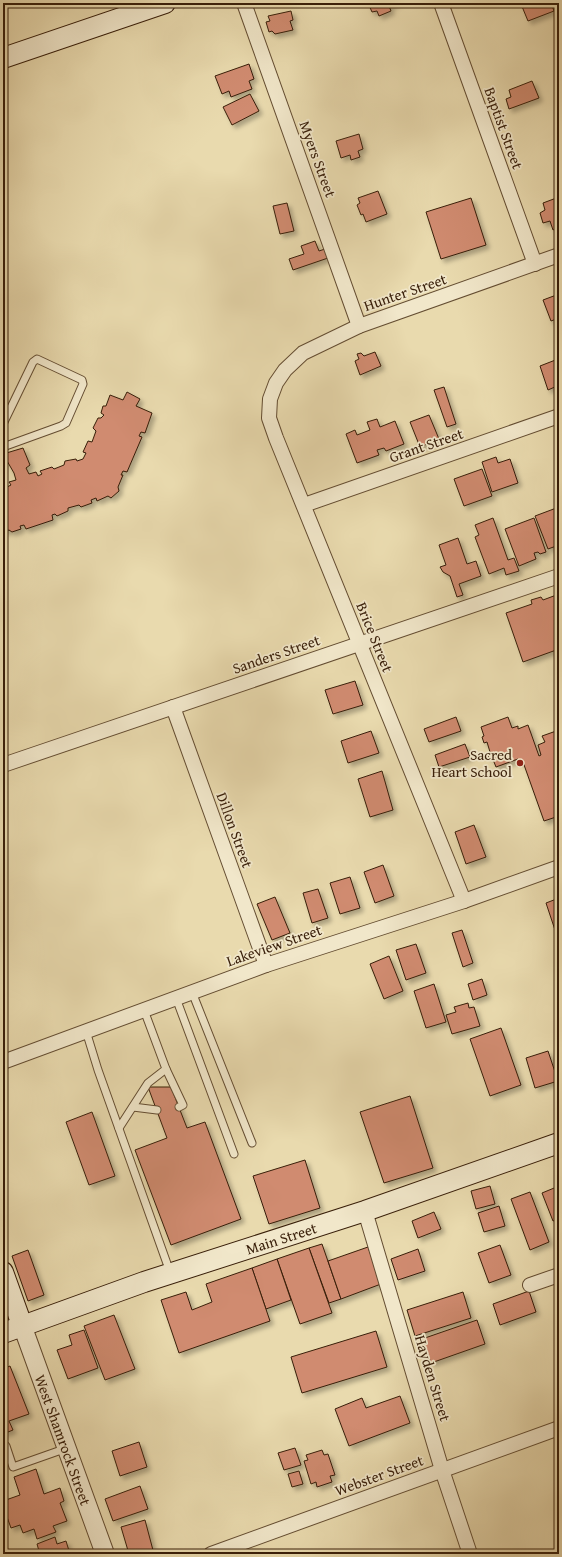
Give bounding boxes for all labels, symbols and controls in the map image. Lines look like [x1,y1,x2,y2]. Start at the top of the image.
street label: Baptist Street [479,84,529,173]
street label: Myers Street [294,118,342,201]
street label: Hunter Street [361,268,450,316]
street label: Grant Street [386,422,466,467]
street label: Brice Street [351,599,399,676]
street label: Sanders Street [229,629,323,679]
place label: Sacred Heart School [431,744,512,782]
marker: Sacred Heart School [515,758,525,768]
street label: Dillon Street [212,789,259,871]
street label: Lakeview Street [224,919,325,971]
street label: Main Street [243,1217,320,1259]
street label: Hayden Street [410,1332,456,1424]
street label: West Shamrock Street [30,1371,97,1509]
street label: Webster Street [332,1449,427,1501]

